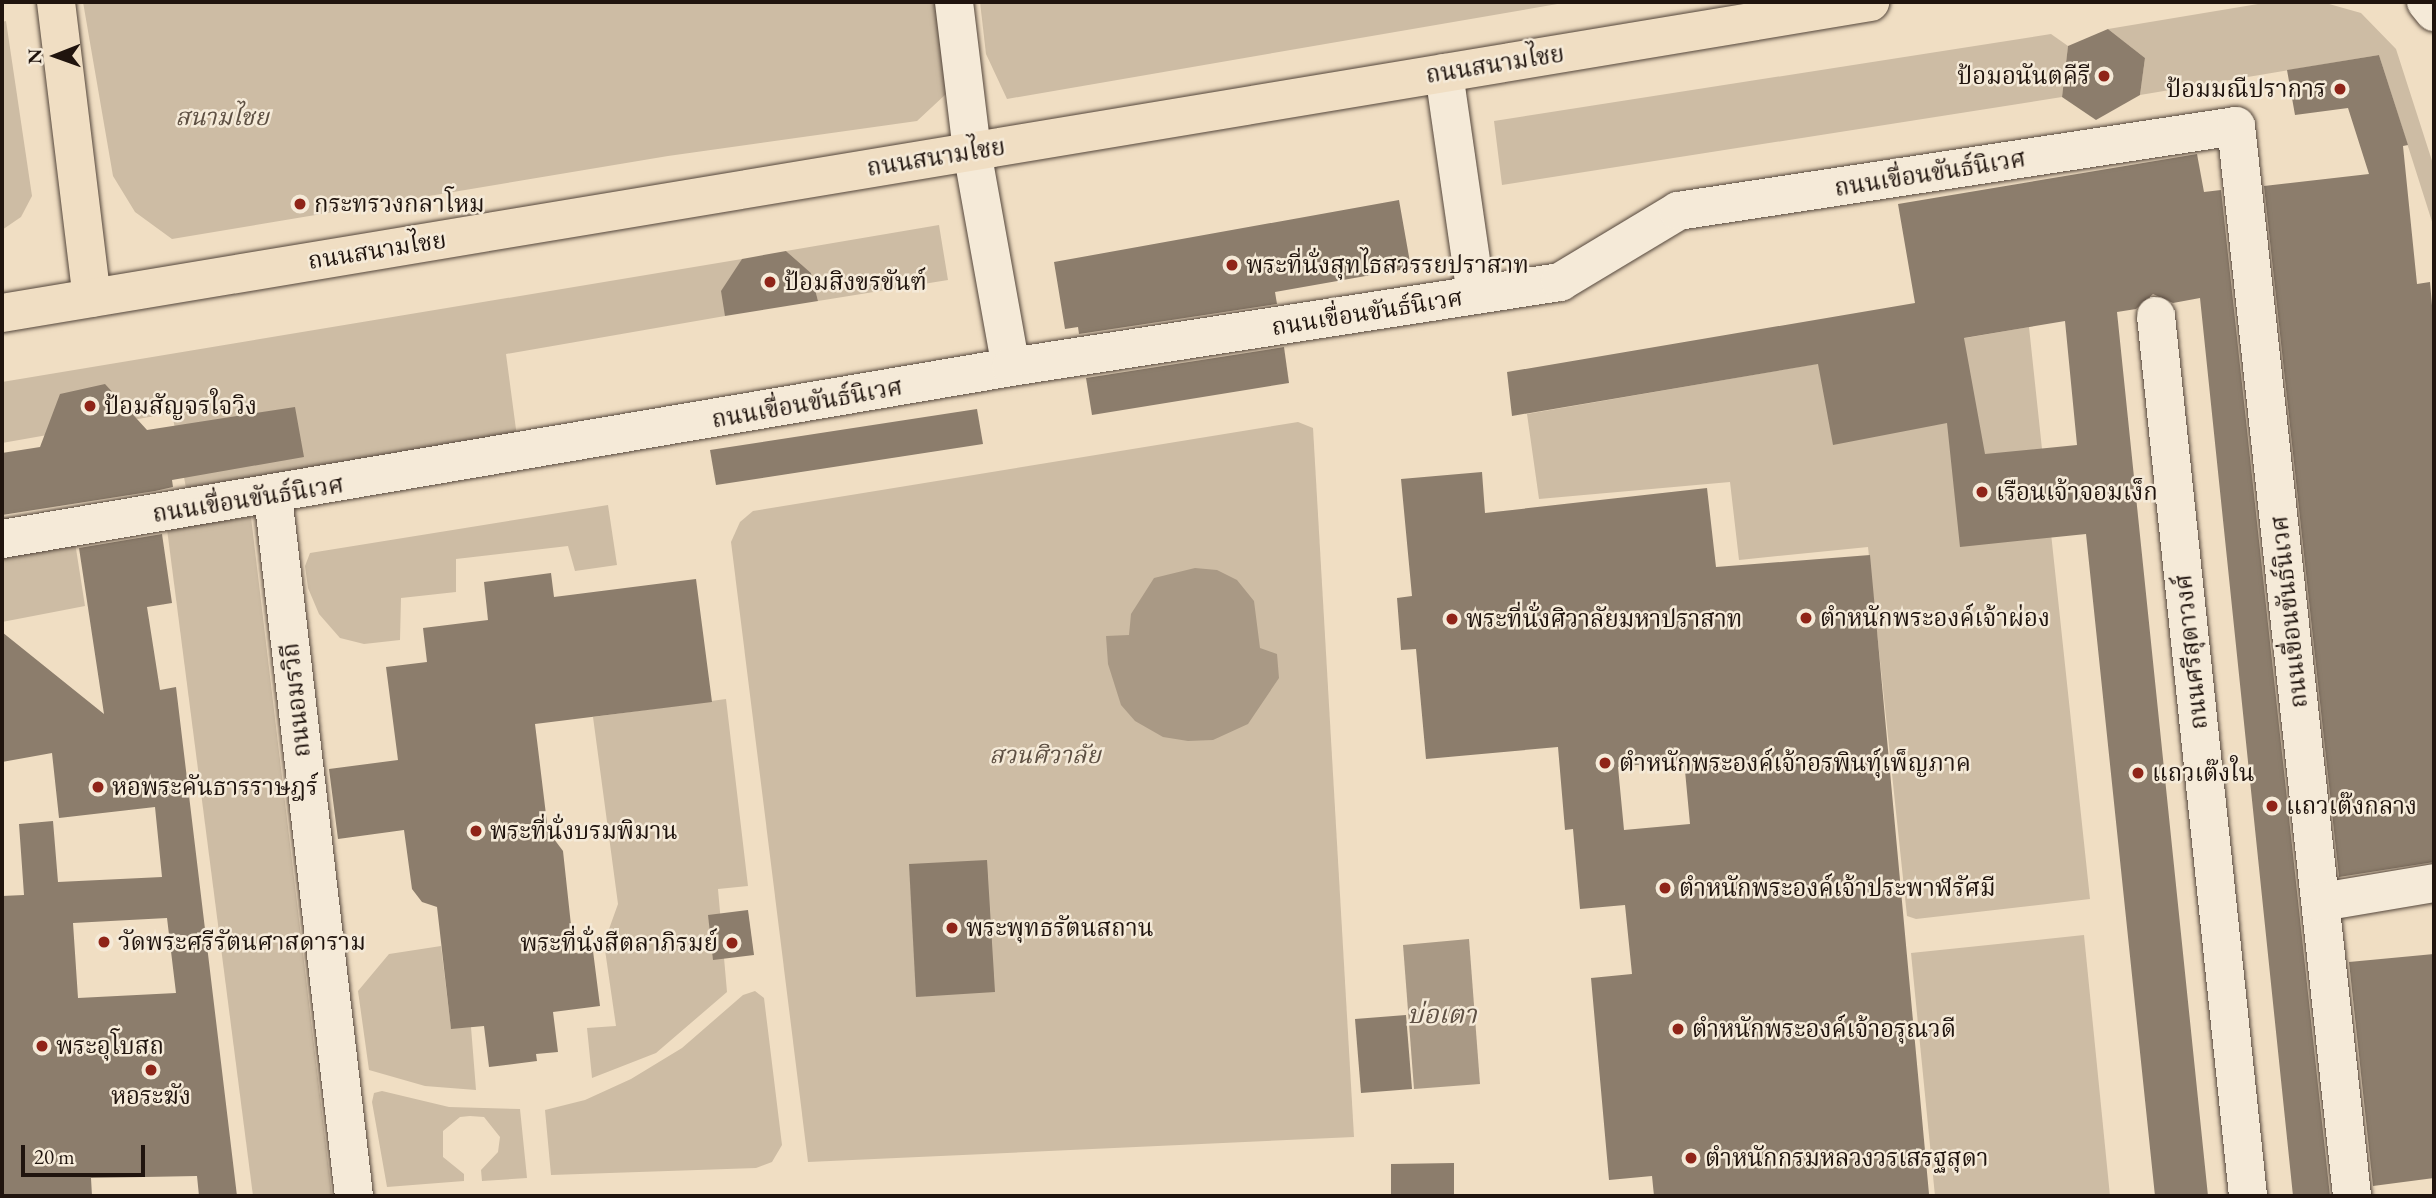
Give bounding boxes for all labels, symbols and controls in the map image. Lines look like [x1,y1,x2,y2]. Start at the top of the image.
north arrow [21,21,91,91]
street label: ถนนสนามไชย [1424,39,1566,89]
text: N [22,48,47,64]
place label: ป้อมอนันตคีรี [1957,62,2090,90]
marker: ป้อมอนันตคีรี [2096,68,2112,84]
place label: ป้อมมณีปราการ [2166,75,2326,103]
marker: ป้อมมณีปราการ [2332,81,2348,97]
park label: สนามไชย [175,103,269,131]
street label: ถนนสนามไชย [865,132,1007,182]
street label: ถนนเขื่อนขันธ์นิเวศ [1832,144,2028,202]
place label: กระทรวงกลาโหม [314,190,485,218]
marker: กระทรวงกลาโหม [292,196,308,212]
street label: ถนนสนามไชย [306,225,448,275]
place label: พระที่นั่งสุทไธสวรรยปราสาท [1246,251,1529,279]
marker: พระที่นั่งสุทไธสวรรยปราสาท [1224,257,1240,273]
place label: ป้อมสิงขรขันฑ์ [784,268,927,296]
marker: ป้อมสิงขรขันฑ์ [762,274,778,290]
street label: ถนนเขื่อนขันธ์นิเวศ [1269,283,1465,341]
street label: ถนนเขื่อนขันธ์นิเวศ [709,372,905,434]
place label: ป้อมสัญจรใจวิง [104,392,257,420]
marker: ป้อมสัญจรใจวิง [82,398,98,414]
street label: ถนนเขื่อนขันธ์นิเวศ [150,470,346,528]
place label: เรือนเจ้าจอมเง็ก [1996,478,2158,506]
marker: เรือนเจ้าจอมเง็ก [1974,484,1990,500]
street label: ถนนเขื่อนขันธ์นิเวศ [2265,514,2313,710]
street label: ถนนศรีสุดาวงศ์ [2169,573,2213,731]
place label: ตำหนักพระองค์เจ้าผ่อง [1820,604,2050,632]
place label: พระที่นั่งศิวาลัยมหาปราสาท [1466,605,1742,633]
marker: ตำหนักพระองค์เจ้าผ่อง [1798,610,1814,626]
marker: พระที่นั่งศิวาลัยมหาปราสาท [1444,611,1460,627]
street label: ถนนอมรวิถี [276,641,316,759]
park label: สวนศิวาลัย [989,741,1101,769]
place label: ตำหนักพระองค์เจ้าอรพินทุ์เพ็ญภาค [1619,749,1971,777]
marker: ตำหนักพระองค์เจ้าอรพินทุ์เพ็ญภาค [1597,755,1613,771]
place label: แถวเต๊งใน [2152,759,2255,787]
marker: แถวเต๊งใน [2130,765,2146,781]
place label: หอพระคันธารราษฎร์ [112,773,318,801]
marker: หอพระคันธารราษฎร์ [90,779,106,795]
place label: แถวเต๊งกลาง [2286,792,2417,820]
marker: แถวเต๊งกลาง [2264,798,2280,814]
place label: พระที่นั่งบรมพิมาน [490,817,677,845]
marker: พระที่นั่งบรมพิมาน [468,823,484,839]
place label: ตำหนักพระองค์เจ้าประพาฬรัศมี [1679,874,1996,902]
marker: ตำหนักพระองค์เจ้าประพาฬรัศมี [1657,880,1673,896]
place label: พระพุทธรัตนสถาน [966,914,1154,942]
marker: พระพุทธรัตนสถาน [944,920,960,936]
place label: วัดพระศรีรัตนศาสดาราม [118,928,366,956]
place label: พระที่นั่งสีตลาภิรมย์ [520,929,718,957]
marker: วัดพระศรีรัตนศาสดาราม [96,934,112,950]
marker: พระที่นั่งสีตลาภิรมย์ [724,935,740,951]
water label: บ่อเตา [1407,999,1477,1031]
place label: ตำหนักพระองค์เจ้าอรุณวดี [1692,1015,1956,1043]
marker: ตำหนักพระองค์เจ้าอรุณวดี [1670,1021,1686,1037]
place label: พระอุโบสถ [56,1032,164,1060]
marker: พระอุโบสถ [34,1038,50,1054]
marker: หอระฆัง [143,1062,159,1078]
place label: หอระฆัง [111,1082,191,1110]
scale bar [24,1132,149,1176]
text: 20 m [34,1143,75,1170]
place label: ตำหนักกรมหลวงวรเสรฐสุดา [1705,1144,1989,1172]
marker: ตำหนักกรมหลวงวรเสรฐสุดา [1683,1150,1699,1166]

